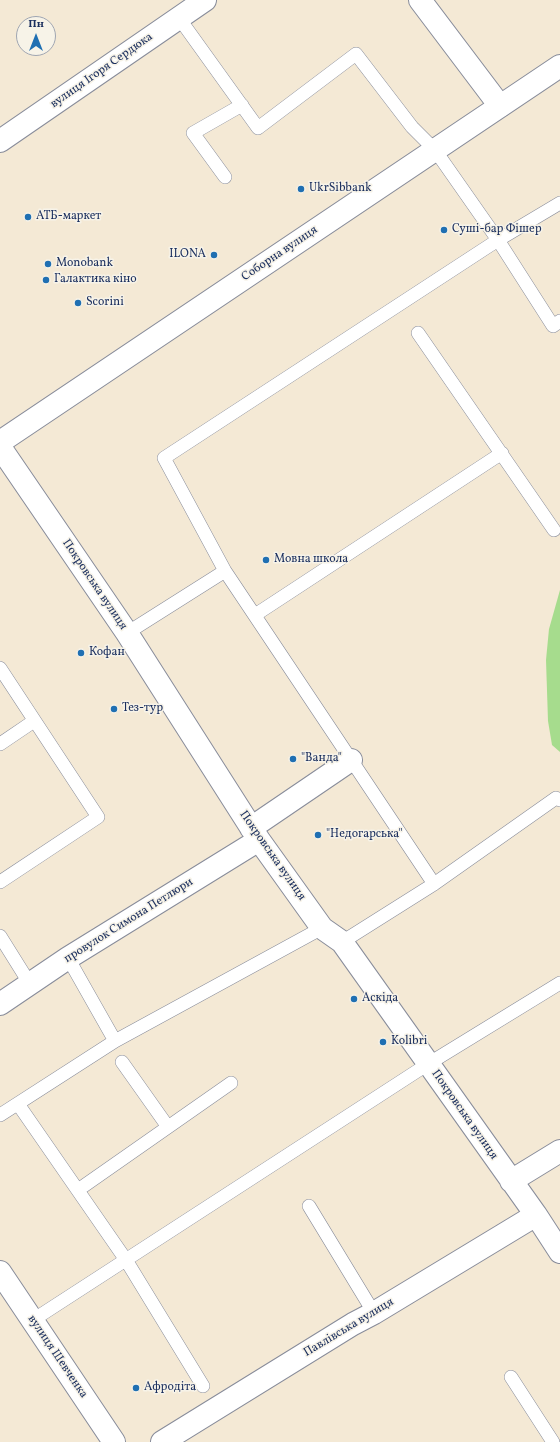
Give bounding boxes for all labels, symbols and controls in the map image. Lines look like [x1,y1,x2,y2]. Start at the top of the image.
north arrow [16,16,56,56]
text: Пн [28,17,44,32]
street label: вулиця Ігоря Сердюка [48,30,156,112]
place label: UkrSibbank [309,182,372,196]
marker: UkrSibbank [296,184,306,194]
place label: АТБ-маркет [36,210,101,224]
marker: АТБ-маркет [23,212,33,222]
street label: Соборна вулиця [239,223,321,285]
place label: Суші-бар Фішер [452,223,542,237]
marker: Суші-бар Фішер [439,225,449,235]
place label: ILONA [169,248,206,262]
marker: ILONA [209,250,219,260]
place label: Monobank [56,257,113,271]
marker: Monobank [43,259,53,269]
place label: Галактика кіно [54,273,137,287]
marker: Галактика кіно [41,275,51,285]
place label: Scorini [86,296,124,310]
marker: Scorini [73,298,83,308]
street label: Покровська вулиця [58,537,130,633]
place label: Мовна школа [274,553,348,567]
marker: Мовна школа [261,555,271,565]
place label: Кофан [89,646,125,660]
marker: Кофан [76,648,86,658]
place label: Тез-тур [122,702,163,716]
marker: Тез-тур [109,704,119,714]
place label: "Ванда" [301,752,342,766]
marker: "Ванда" [288,754,298,764]
street label: Покровська вулиця [236,808,308,904]
place label: "Недогарська" [326,828,403,842]
marker: "Недогарська" [313,830,323,840]
street label: провулок Симона Петлюри [62,875,196,967]
place label: Аскіда [362,992,398,1006]
marker: Аскіда [349,994,359,1004]
place label: Kolibri [391,1035,427,1049]
marker: Kolibri [378,1037,388,1047]
street label: Покровська вулиця [428,1067,500,1163]
street label: Павлівська вулиця [301,1295,397,1361]
street label: вулиця Шевченка [24,1313,90,1401]
place label: Афродіта [144,1381,196,1395]
marker: Афродіта [131,1383,141,1393]

